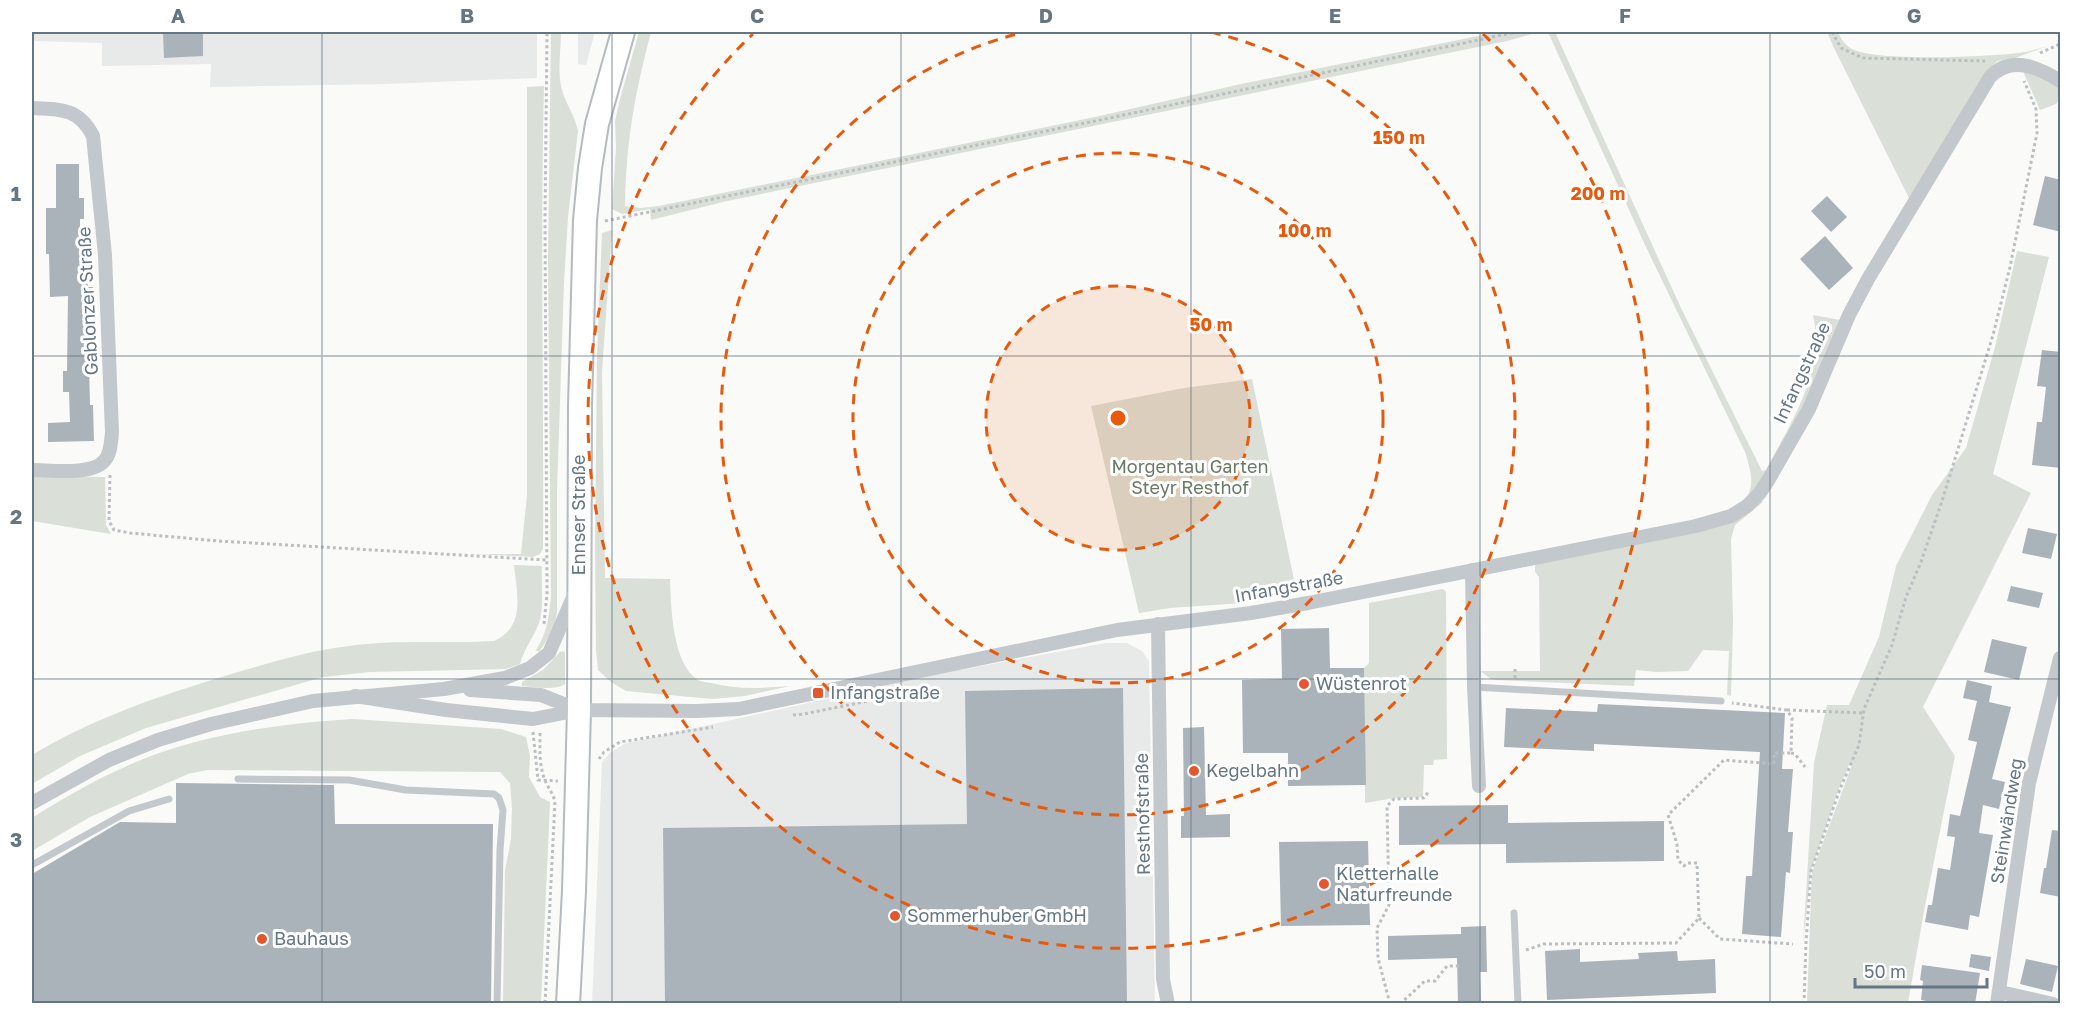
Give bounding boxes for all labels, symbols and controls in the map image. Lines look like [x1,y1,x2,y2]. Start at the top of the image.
text: A [171,3,185,27]
text: B [460,3,474,27]
text: C [750,3,764,27]
text: D [1039,3,1053,27]
text: E [1329,3,1341,27]
text: F [1619,3,1631,27]
text: G [1907,3,1921,27]
text: 150 m [1373,126,1425,148]
text: 1 [11,181,21,205]
text: 200 m [1571,182,1625,204]
text: 100 m [1279,219,1331,241]
street label: Gablonzer Straße [72,226,102,376]
text: 50 m [1190,313,1232,335]
street label: Infangstraße [1768,318,1834,427]
centre of rings [1108,408,1128,428]
street label: Ennser Straße [567,455,589,575]
park label: Morgentau Garten Steyr Resthof [1111,455,1269,498]
text: 2 [10,504,22,528]
street label: Infangstraße [1233,566,1345,606]
place label: Wüstenrot [1316,672,1407,694]
marker: Wüstenrot [1297,677,1311,691]
place label: Infangstraße [830,681,940,703]
marker: Infangstraße [811,686,825,700]
street label: Resthofstraße [1130,753,1154,875]
street label: Steinwändweg [1985,756,2027,885]
place label: Kegelbahn [1206,759,1299,781]
marker: Kegelbahn [1187,764,1201,778]
text: 3 [10,827,22,851]
place label: Kletterhalle Naturfreunde [1336,862,1452,905]
marker: Kletterhalle Naturfreunde [1317,877,1331,891]
place label: Sommerhuber GmbH [907,904,1087,926]
marker: Sommerhuber GmbH [888,909,902,923]
place label: Bauhaus [274,927,349,949]
marker: Bauhaus [255,932,269,946]
scale bar [1855,951,1987,989]
text: 50 m [1864,960,1906,982]

